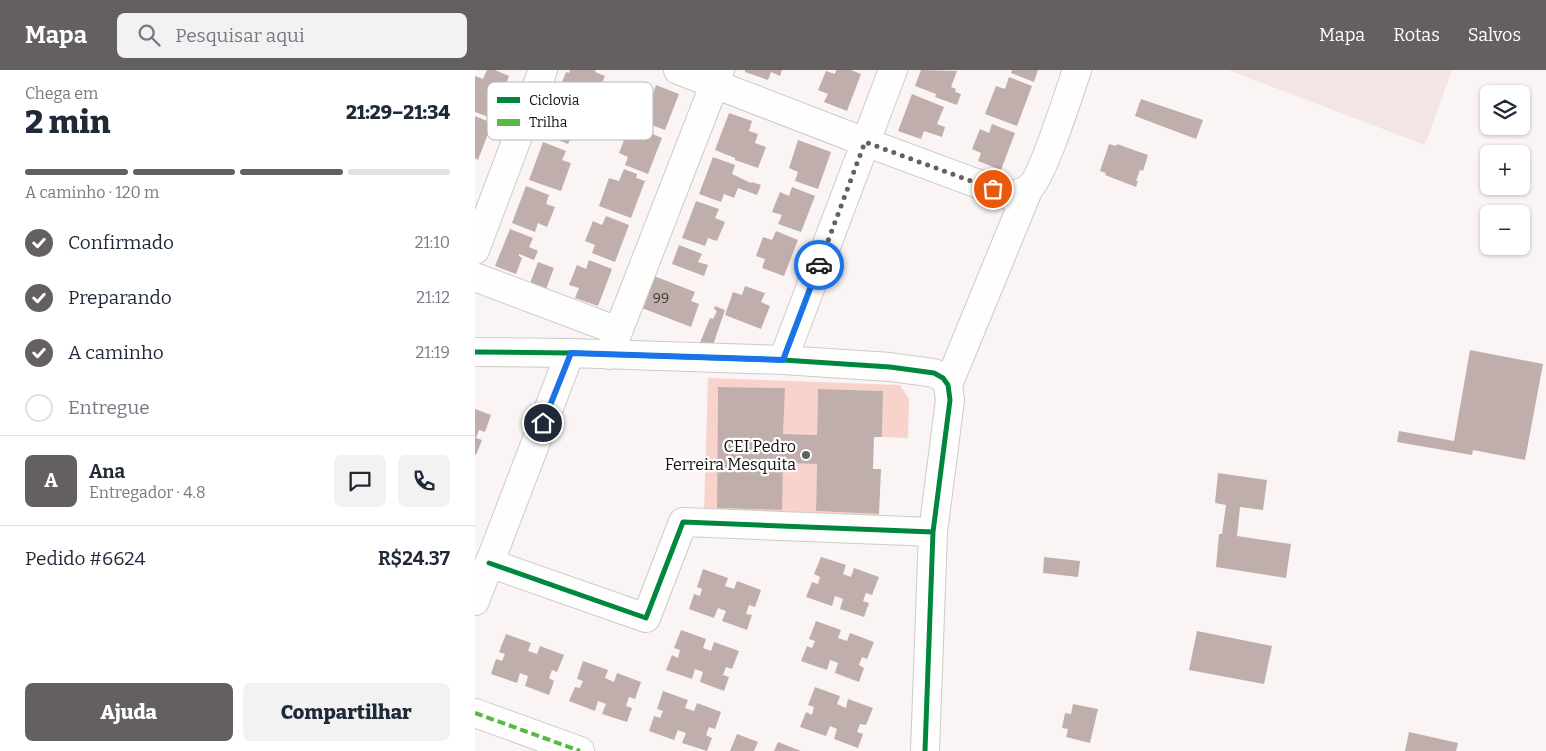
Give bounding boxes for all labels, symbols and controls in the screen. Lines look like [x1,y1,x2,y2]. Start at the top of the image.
search box [117,13,467,58]
text: Mapa [25,21,87,49]
icon: search [135,21,163,49]
text: Pesquisar aqui [175,24,305,47]
text: Mapa [1319,24,1365,46]
text: Rotas [1393,24,1440,46]
text: Salvos [1468,24,1521,46]
legend [487,82,653,140]
text: Chega em [25,84,98,103]
map controls [1480,85,1530,255]
button: layers [1480,85,1530,135]
text: Ciclovia [529,92,580,109]
text: 21:29–21:34 [346,101,450,124]
text: 2 min [25,103,111,141]
text: Trilha [529,114,568,131]
button: + [1480,145,1530,195]
pin [972,168,1014,210]
icon: bag [979,175,1007,203]
text: A caminho · 120 m [25,183,159,202]
button: − [1480,205,1530,255]
icon: check [25,229,53,257]
text: Confirmado [68,231,174,254]
text: 21:10 [415,233,450,252]
courier [794,240,844,290]
icon: car [805,251,833,279]
icon: check [25,284,53,312]
text: Preparando [68,286,172,309]
text: 21:12 [416,288,450,307]
house number: 99 [653,290,669,307]
icon: check [25,339,53,367]
text: A caminho [68,341,164,364]
text: 21:19 [416,343,450,362]
text: Entregue [68,396,150,419]
pin [522,402,564,444]
icon: home [529,409,557,437]
place label: CEI Pedro Ferreira Mesquita [665,437,796,474]
marker: CEI Pedro Ferreira Mesquita [800,449,812,461]
button: chat [334,455,386,507]
button: phone [398,455,450,507]
text: Ana [89,460,125,483]
text: A [44,469,58,492]
text: Entregador · 4.8 [89,483,206,502]
text: Pedido #6624 [25,547,146,570]
text: R$24.37 [378,547,450,570]
button: Ajuda [25,683,233,741]
button: Compartilhar [243,683,450,741]

